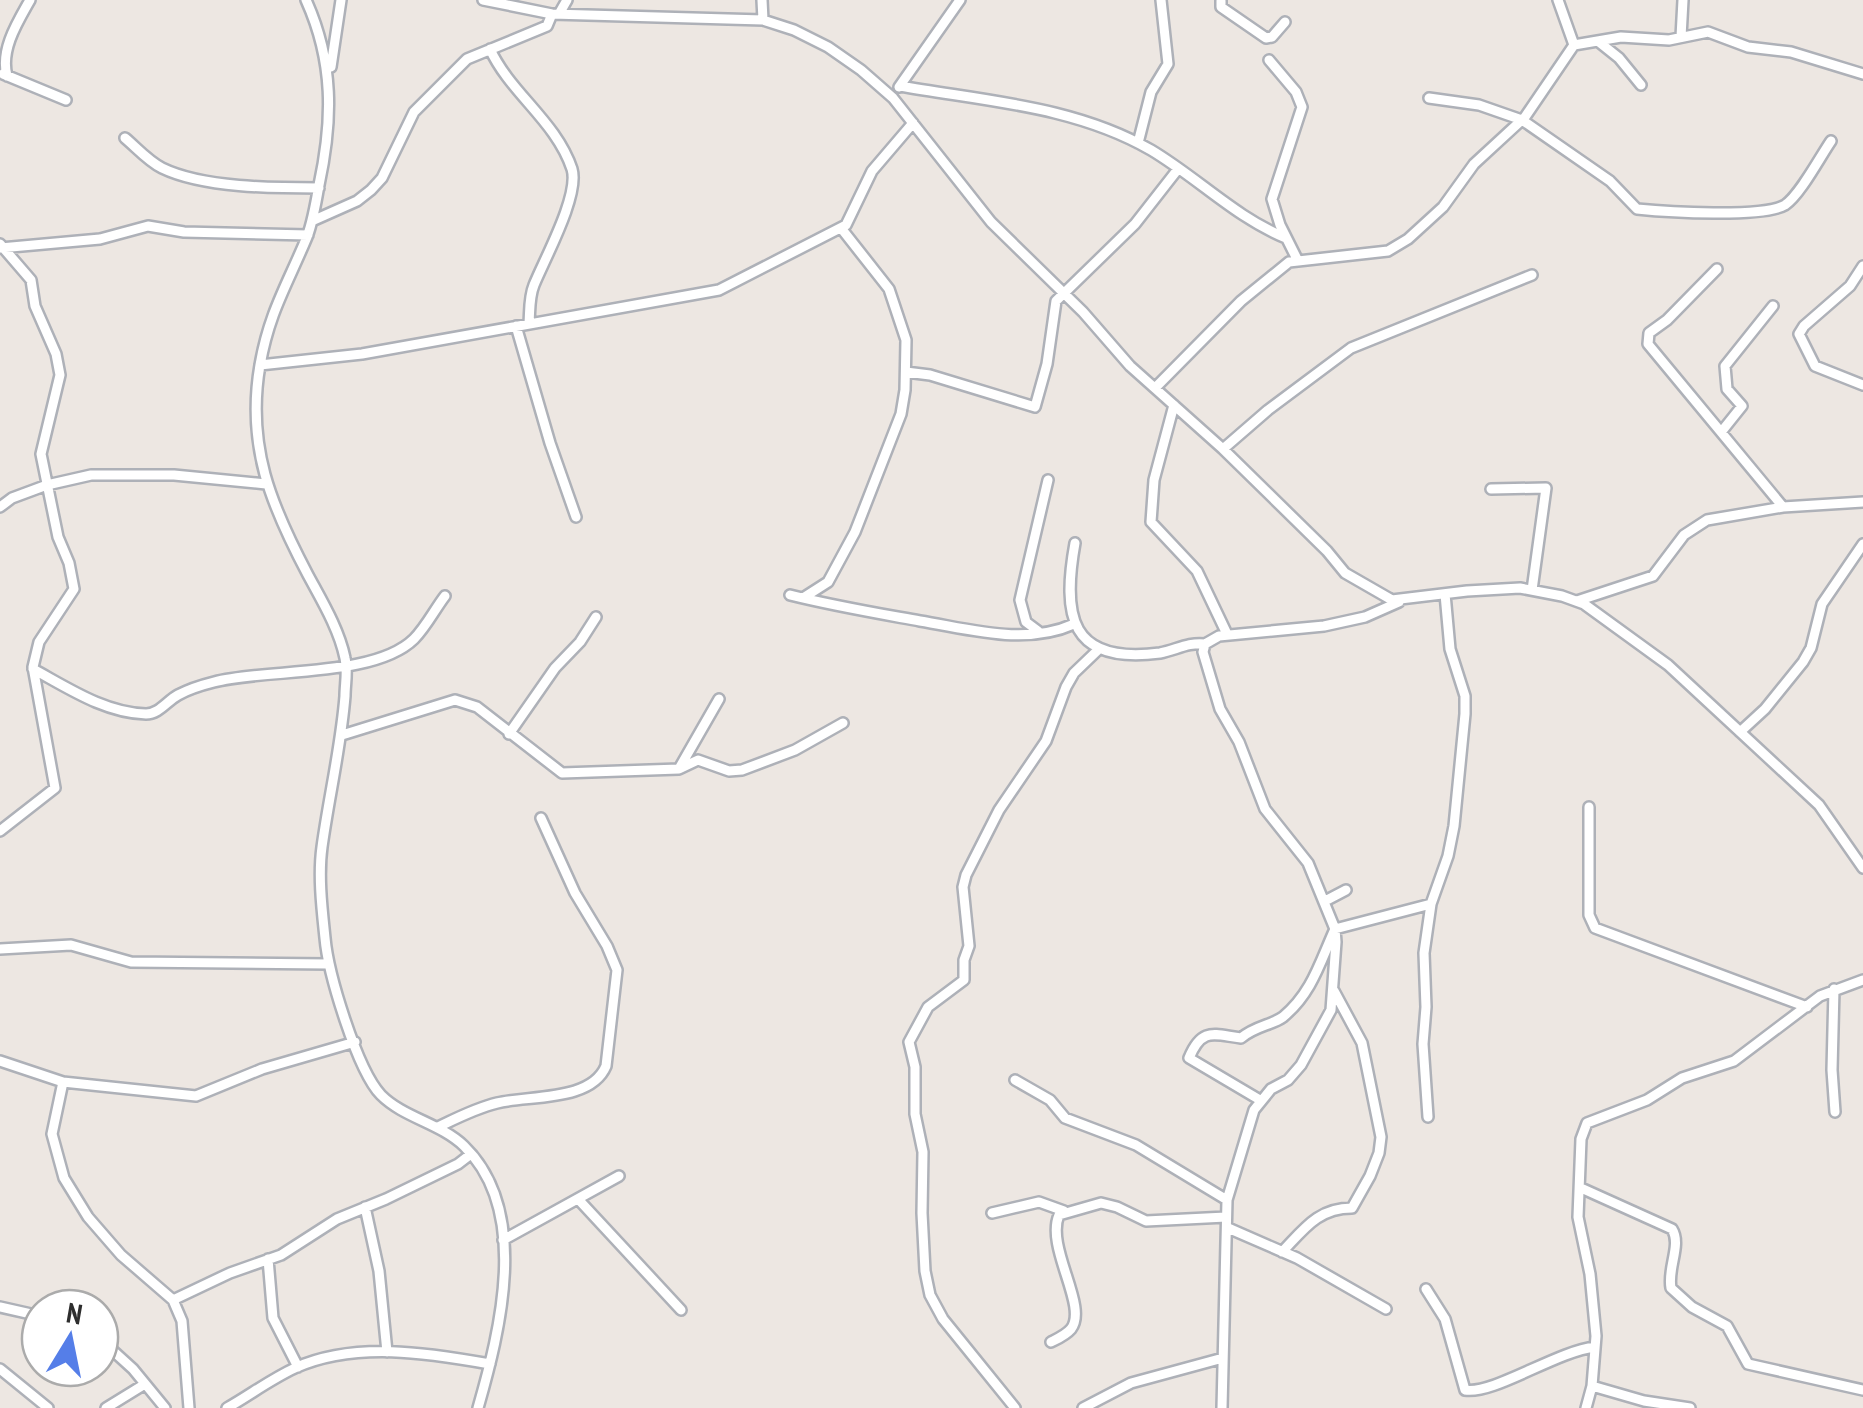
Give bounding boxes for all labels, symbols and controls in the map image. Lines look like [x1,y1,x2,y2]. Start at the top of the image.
north arrow [20,1288,120,1388]
text: N [64,1293,85,1332]

